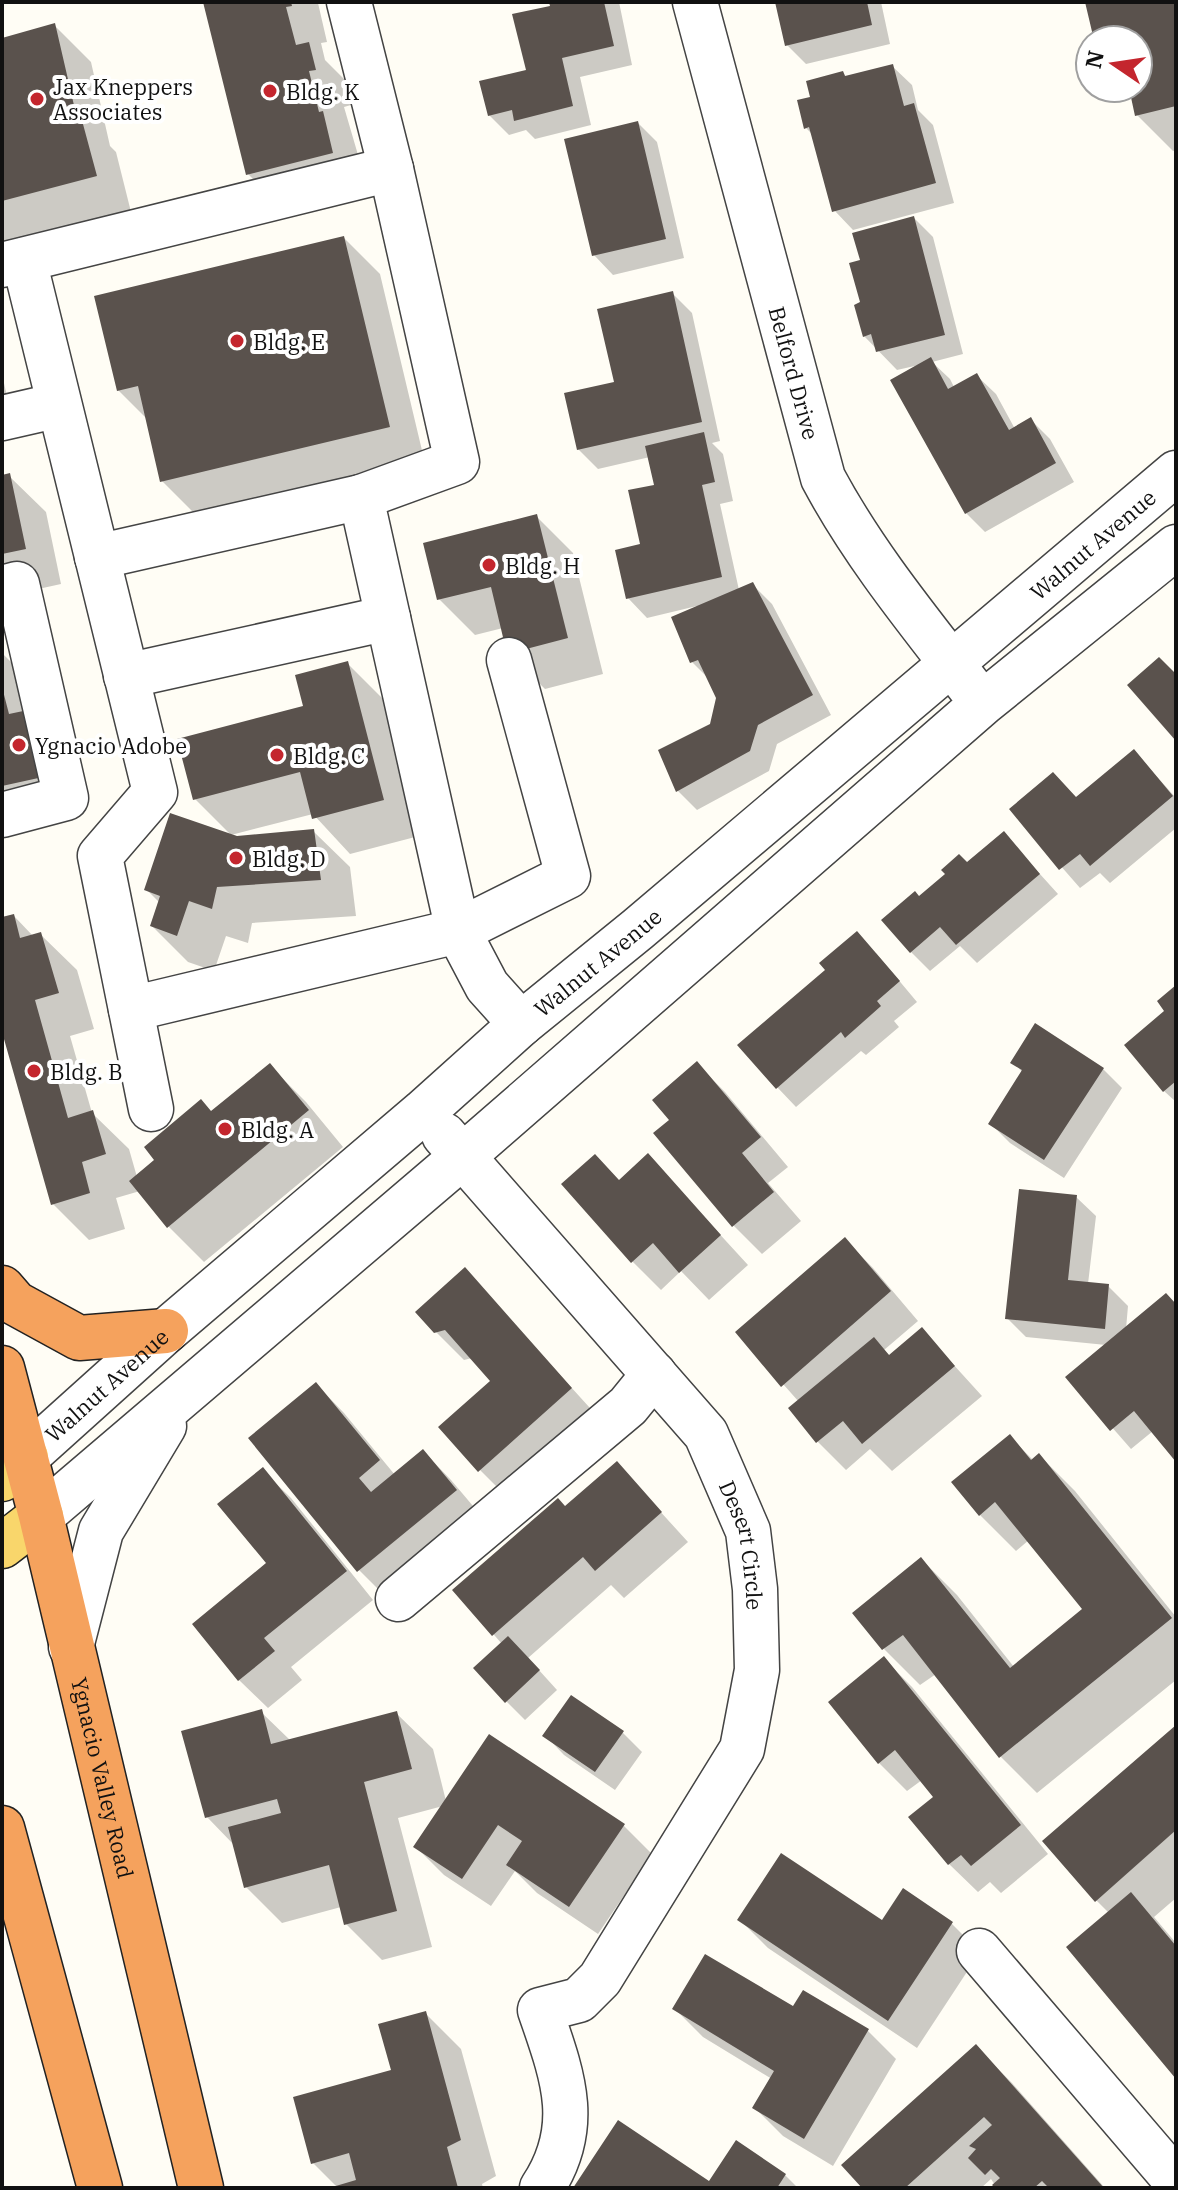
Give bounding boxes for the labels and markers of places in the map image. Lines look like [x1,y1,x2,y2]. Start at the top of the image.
place label: Jax Kneppers Associates [53,72,193,126]
place label: Bldg. K [286,77,360,106]
marker: Bldg. K [261,82,279,100]
marker: Jax Kneppers Associates [28,90,46,108]
place label: Bldg. E [253,327,325,356]
marker: Bldg. E [228,332,246,350]
place label: Bldg. H [505,551,580,580]
marker: Bldg. H [480,556,498,574]
place label: Ygnacio Adobe [35,731,187,760]
marker: Ygnacio Adobe [10,736,28,754]
place label: Bldg. C [293,741,365,770]
marker: Bldg. C [268,746,286,764]
place label: Bldg. D [252,844,326,873]
marker: Bldg. D [227,849,245,867]
place label: Bldg. B [50,1057,123,1086]
marker: Bldg. B [25,1062,43,1080]
place label: Bldg. A [241,1115,314,1144]
marker: Bldg. A [216,1120,234,1138]

